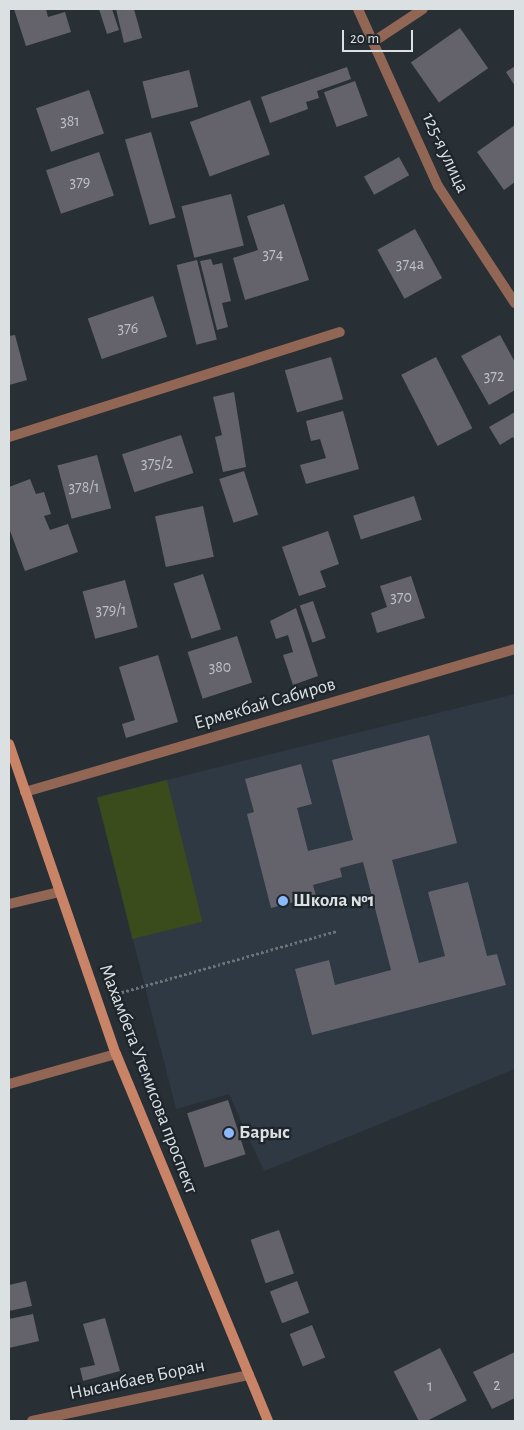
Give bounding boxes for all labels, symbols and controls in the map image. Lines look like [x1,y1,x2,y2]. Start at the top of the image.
scale bar [344,20,415,52]
text: 20 m [350,31,379,46]
street label: 125-я улица [416,109,474,197]
house number: 381 [60,111,80,131]
house number: 379 [70,172,90,192]
house number: 374 [263,244,283,264]
house number: 374а [396,254,424,274]
house number: 376 [118,318,138,338]
house number: 372 [484,366,504,386]
house number: 375/2 [141,453,173,473]
house number: 378/1 [69,477,99,497]
house number: 370 [390,587,412,607]
house number: 379/1 [96,600,126,620]
house number: 380 [209,657,231,677]
street label: Ермекбай Сабиров [192,673,338,735]
place label: Школа №1 [293,890,375,912]
marker: Школа №1 [277,895,289,907]
street label: Махамбета Утемисова проспект [94,961,202,1197]
place label: Барыс [239,1122,290,1144]
marker: Барыс [223,1127,235,1139]
street label: Нысанбаев Боран [67,1354,207,1406]
house number: 2 [493,1375,501,1395]
house number: 1 [427,1376,433,1396]

